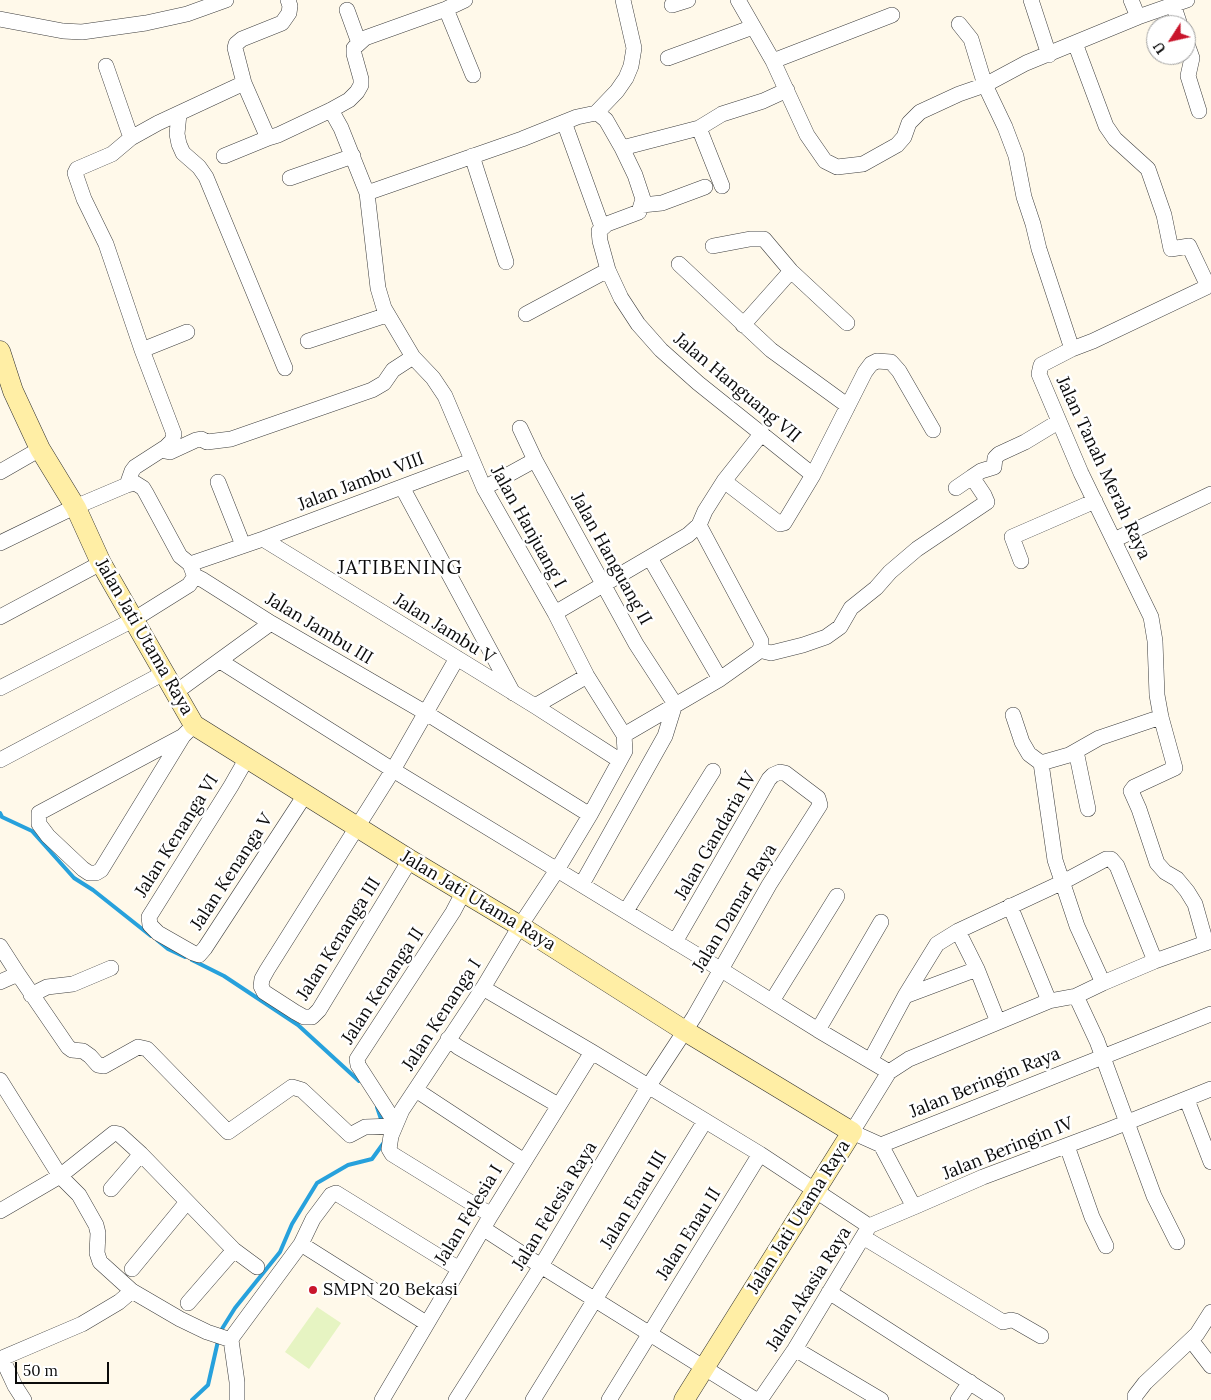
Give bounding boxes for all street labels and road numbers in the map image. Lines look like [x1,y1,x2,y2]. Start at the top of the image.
street label: Jalan Hanguang VII [669,329,805,447]
street label: Jalan Tanah Merah Raya [1051,373,1155,563]
street label: Jalan Jambu VIII [295,448,427,516]
street label: Jalan Hanjuang I [486,462,570,592]
street label: Jalan Hanguang II [566,489,656,629]
street label: Jalan Jati Utama Raya [90,555,198,719]
street label: Jalan Jambu III [261,588,377,670]
street label: Jalan Jambu V [389,589,499,669]
street label: Jalan Gandaria IV [671,768,761,904]
street label: Jalan Kenanga VI [131,771,223,901]
street label: Jalan Kenanga V [186,810,278,934]
street label: Jalan Damar Raya [688,840,782,976]
street label: Jalan Jati Utama Raya [397,846,559,956]
street label: Jalan Kenanga III [293,874,385,1004]
street label: Jalan Kenanga II [337,924,429,1048]
street label: Jalan Kenanga I [398,955,486,1075]
street label: Jalan Beringin Raya [906,1043,1064,1123]
street label: Jalan Beringin IV [939,1113,1077,1185]
street label: Jalan Jati Utama Raya [743,1136,855,1298]
street label: Jalan Felesia Raya [508,1138,602,1274]
street label: Jalan Enau III [596,1147,672,1253]
street label: Jalan Felesia I [431,1161,507,1269]
street label: Jalan Enau II [652,1184,726,1284]
street label: Jalan Akasia Raya [762,1223,856,1355]

